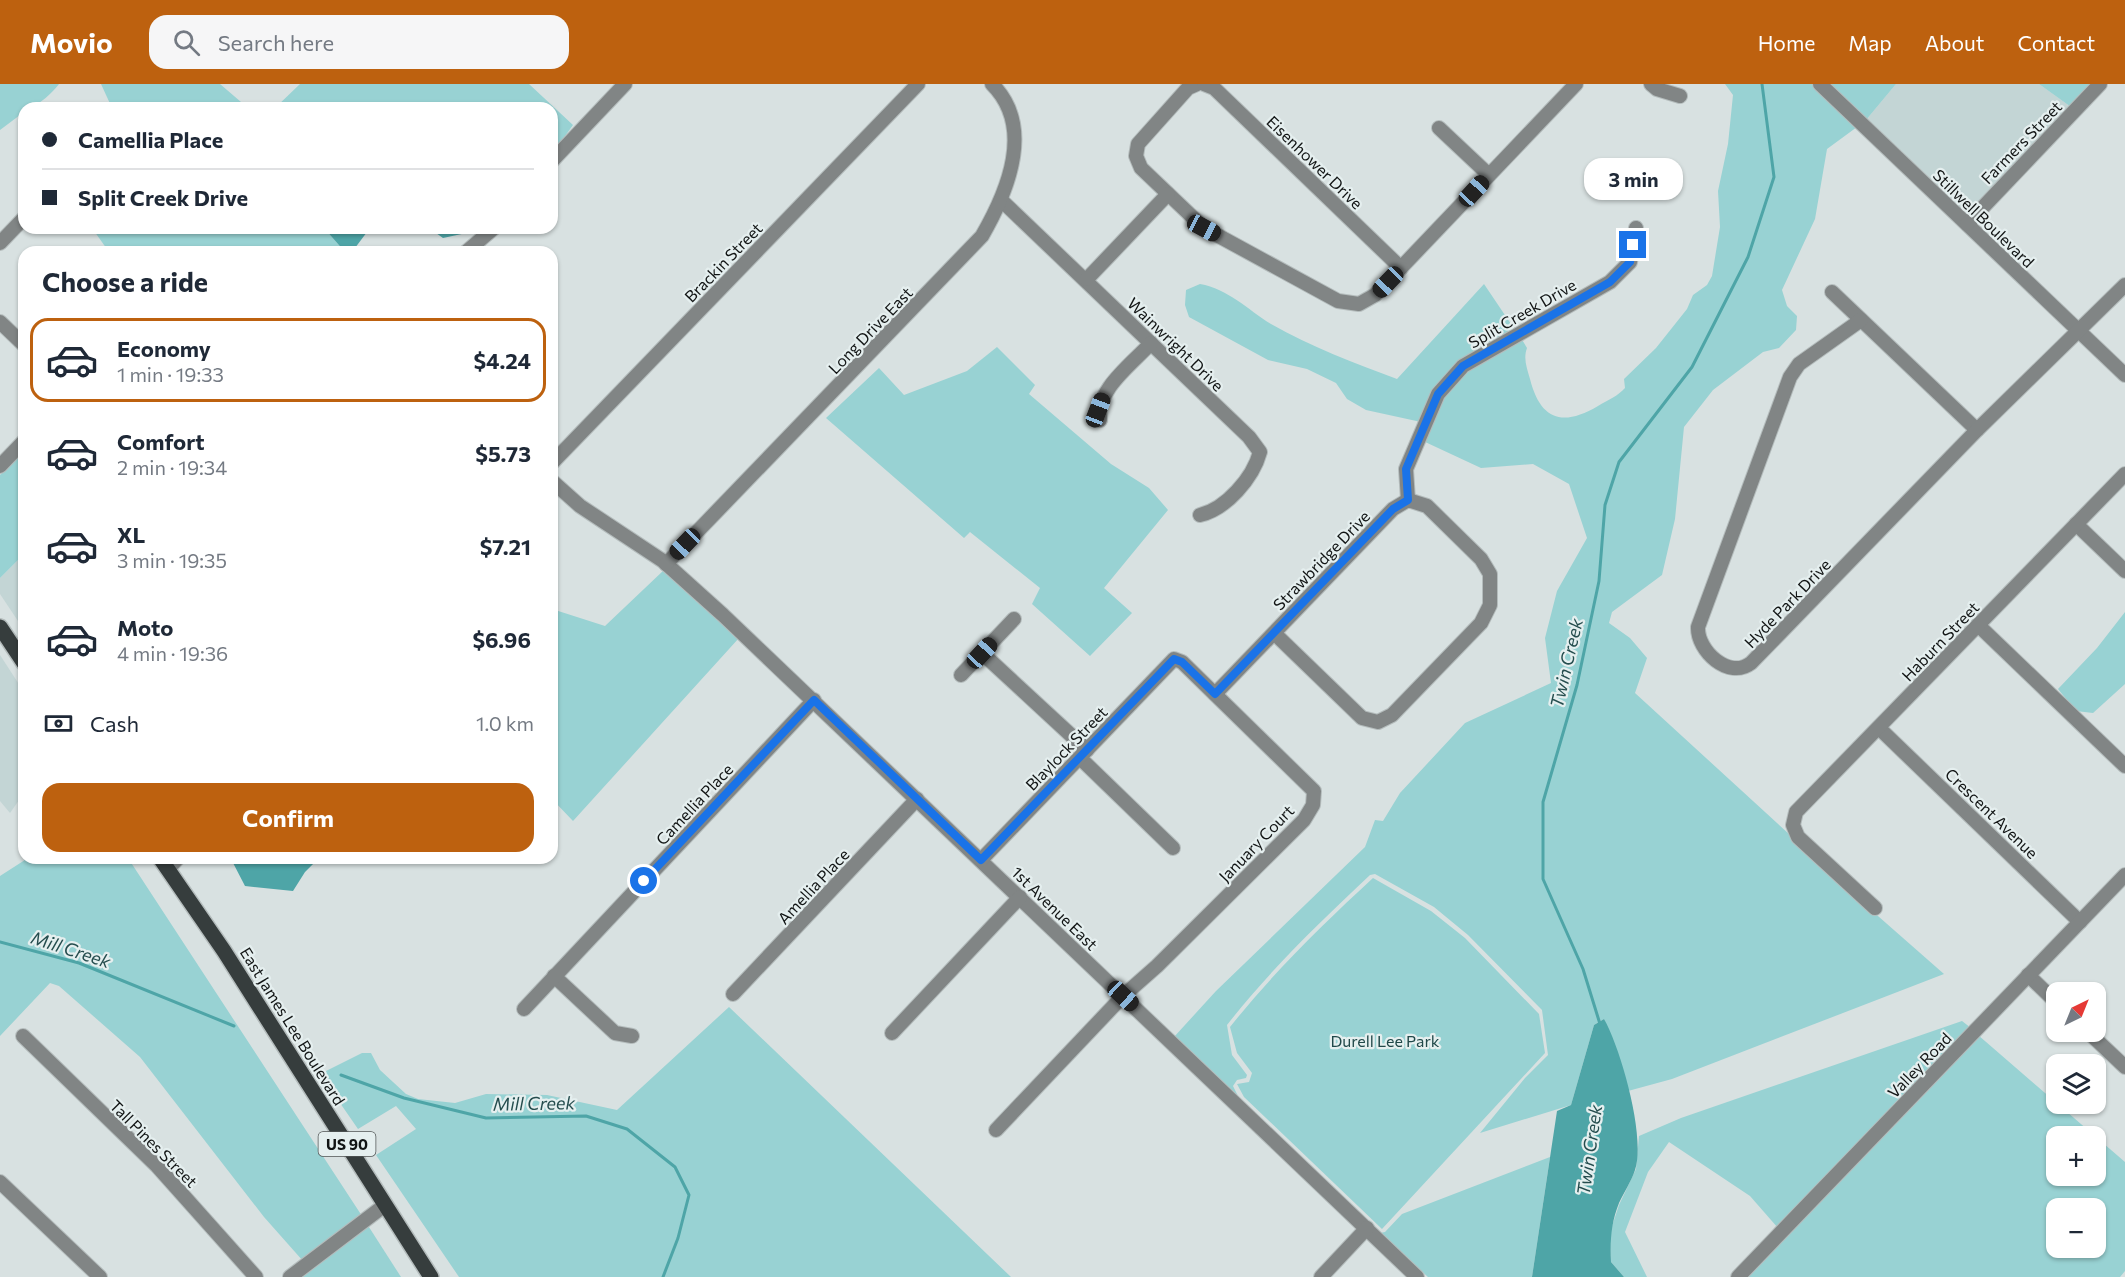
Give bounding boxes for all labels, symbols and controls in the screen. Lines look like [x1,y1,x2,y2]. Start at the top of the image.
search box [149,15,569,69]
text: Movio [30,25,113,59]
icon: search [170,26,203,59]
text: Search here [218,29,334,56]
text: Home [1758,30,1815,55]
text: Map [1848,30,1892,55]
text: About [1925,30,1984,55]
text: Contact [2017,30,2095,55]
street label: Farmers Street [1977,96,2066,187]
street label: Eisenhower Drive [1263,111,1367,213]
text: Camellia Place [78,126,223,153]
callout: 3 min [1584,158,1682,200]
street label: Stillwell Boulevard [1930,165,2038,271]
text: 3 min [1608,167,1659,191]
car [1455,172,1493,210]
text: Split Creek Drive [78,184,248,211]
car [1184,212,1224,244]
street label: Brackin Street [680,218,766,306]
route end [1619,231,1646,258]
car [1369,263,1407,301]
text: Choose a ride [42,265,208,298]
street label: Split Creek Drive [1465,275,1579,351]
street label: Long Drive East [824,282,916,377]
street label: Wainwright Drive [1124,293,1228,395]
icon: car [45,333,99,387]
text: Economy [117,335,211,362]
text: $4.24 [473,347,531,374]
text: 1 min · 19:33 [117,362,224,386]
car [1083,390,1113,430]
icon: car [45,426,99,480]
text: Comfort [117,428,205,455]
text: $5.73 [475,440,531,467]
text: 2 min · 19:34 [117,455,227,479]
street label: Strawbridge Drive [1269,506,1373,614]
icon: car [45,519,99,573]
text: XL [117,521,145,548]
car [666,525,704,563]
text: $7.21 [480,533,531,560]
text: 3 min · 19:35 [117,548,227,572]
street label: Hyde Park Drive [1740,555,1834,651]
street label: Haburn Street [1898,597,1983,685]
icon: car [45,612,99,666]
text: Moto [117,614,173,641]
water label: Twin Creek [1545,615,1587,710]
text: $6.96 [472,626,531,653]
car [963,634,1001,672]
text: 4 min · 19:36 [117,641,228,665]
street label: Blaylock Street [1021,702,1111,794]
icon: cash [42,707,75,740]
text: Cash [90,710,139,737]
text: 1.0 km [476,711,534,735]
street label: Camellia Place [652,759,736,849]
street label: Crescent Avenue [1942,764,2042,862]
button: Confirm [42,783,534,852]
street label: January Court [1215,800,1298,885]
street label: Amellia Place [773,844,853,928]
street label: 1st Avenue East [1008,862,1102,954]
route start [630,867,657,894]
water label: Mill Creek [28,926,115,973]
street label: East James Lee Boulevard [237,944,349,1108]
car [1104,977,1142,1015]
north arrow [2046,982,2106,1042]
map controls [2046,982,2106,1258]
street label: Valley Road [1883,1028,1955,1102]
park label: Durell Lee Park [1330,1031,1440,1050]
button: layers [2046,1054,2106,1114]
water label: Mill Creek [493,1091,577,1115]
street label: Tall Pines Street [106,1095,202,1191]
water label: Twin Creek [1572,1102,1606,1197]
button: + [2046,1126,2106,1186]
road number: US 90 [318,1132,376,1156]
button: − [2046,1198,2106,1258]

